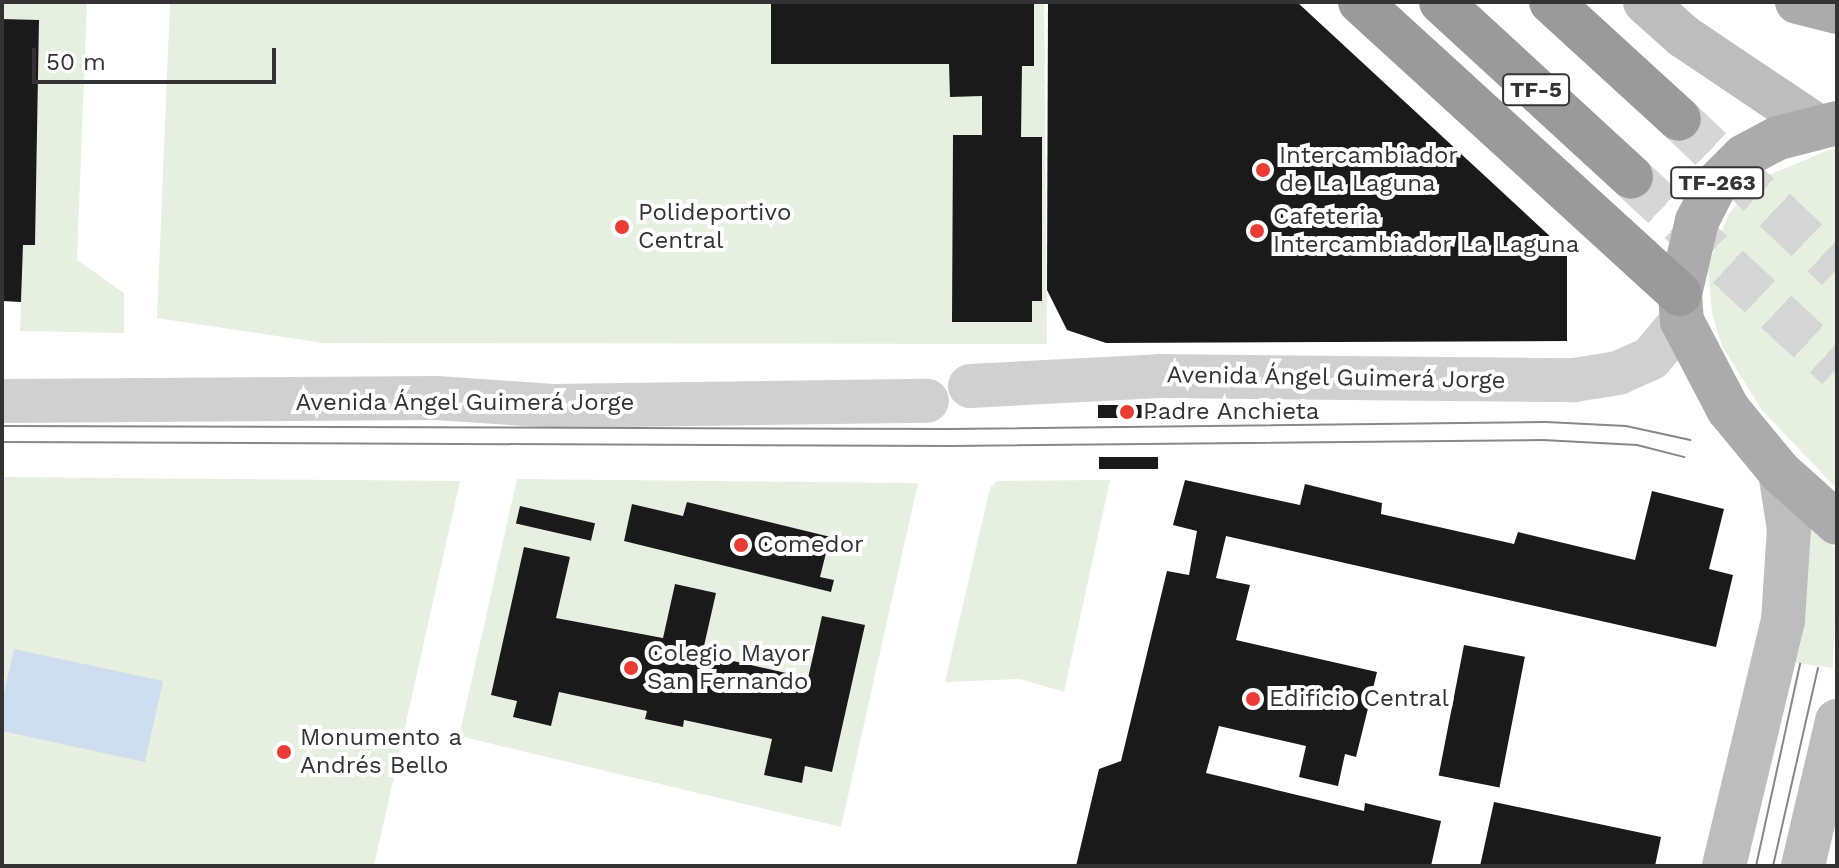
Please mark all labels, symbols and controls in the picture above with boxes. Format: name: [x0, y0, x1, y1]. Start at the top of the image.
scale bar: [36, 32, 280, 82]
text: 50 m: [46, 48, 106, 76]
road number: TF-5: [1502, 72, 1570, 108]
place label: Intercambiador de La Laguna: [1279, 142, 1458, 198]
marker: Intercambiador de La Laguna: [1254, 161, 1272, 179]
road number: TF-263: [1669, 165, 1765, 201]
place label: Polideportivo Central: [638, 199, 791, 255]
place label: Cafeteria Intercambiador La Laguna: [1273, 203, 1580, 259]
marker: Polideportivo Central: [613, 218, 631, 236]
marker: Cafeteria Intercambiador La Laguna: [1248, 222, 1266, 240]
street label: Avenida Ángel Guimerá Jorge: [1165, 361, 1507, 395]
street label: Avenida Ángel Guimerá Jorge: [294, 389, 636, 417]
place label: Padre Anchieta: [1143, 398, 1320, 426]
marker: Padre Anchieta: [1118, 403, 1136, 421]
place label: Comedor: [757, 531, 864, 559]
marker: Comedor: [732, 536, 750, 554]
place label: Colegio Mayor San Fernando: [647, 640, 811, 696]
marker: Colegio Mayor San Fernando: [622, 659, 640, 677]
place label: Edificio Central: [1269, 685, 1449, 713]
marker: Edificio Central: [1244, 690, 1262, 708]
place label: Monumento a Andrés Bello: [300, 724, 462, 780]
marker: Monumento a Andrés Bello: [275, 743, 293, 761]

